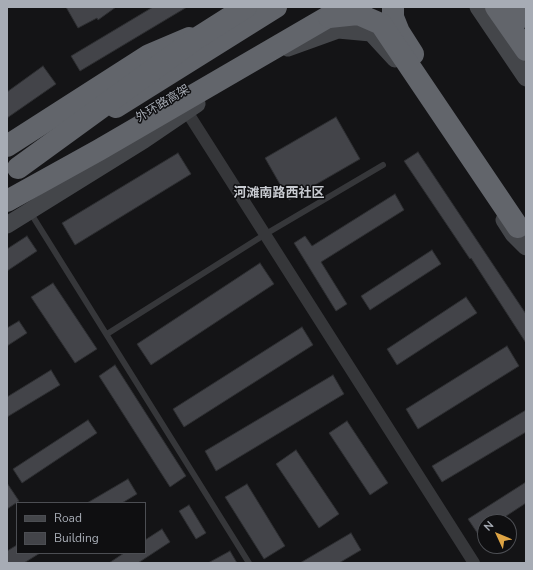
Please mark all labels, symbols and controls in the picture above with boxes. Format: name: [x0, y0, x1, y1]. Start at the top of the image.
street label: 外环路高架: [134, 82, 192, 126]
district label: 河滩南路西社区: [234, 186, 324, 202]
legend: [16, 502, 146, 554]
text: Road: [54, 510, 82, 526]
north arrow: [477, 514, 517, 554]
text: N: [480, 518, 497, 534]
text: Building: [54, 530, 99, 546]

